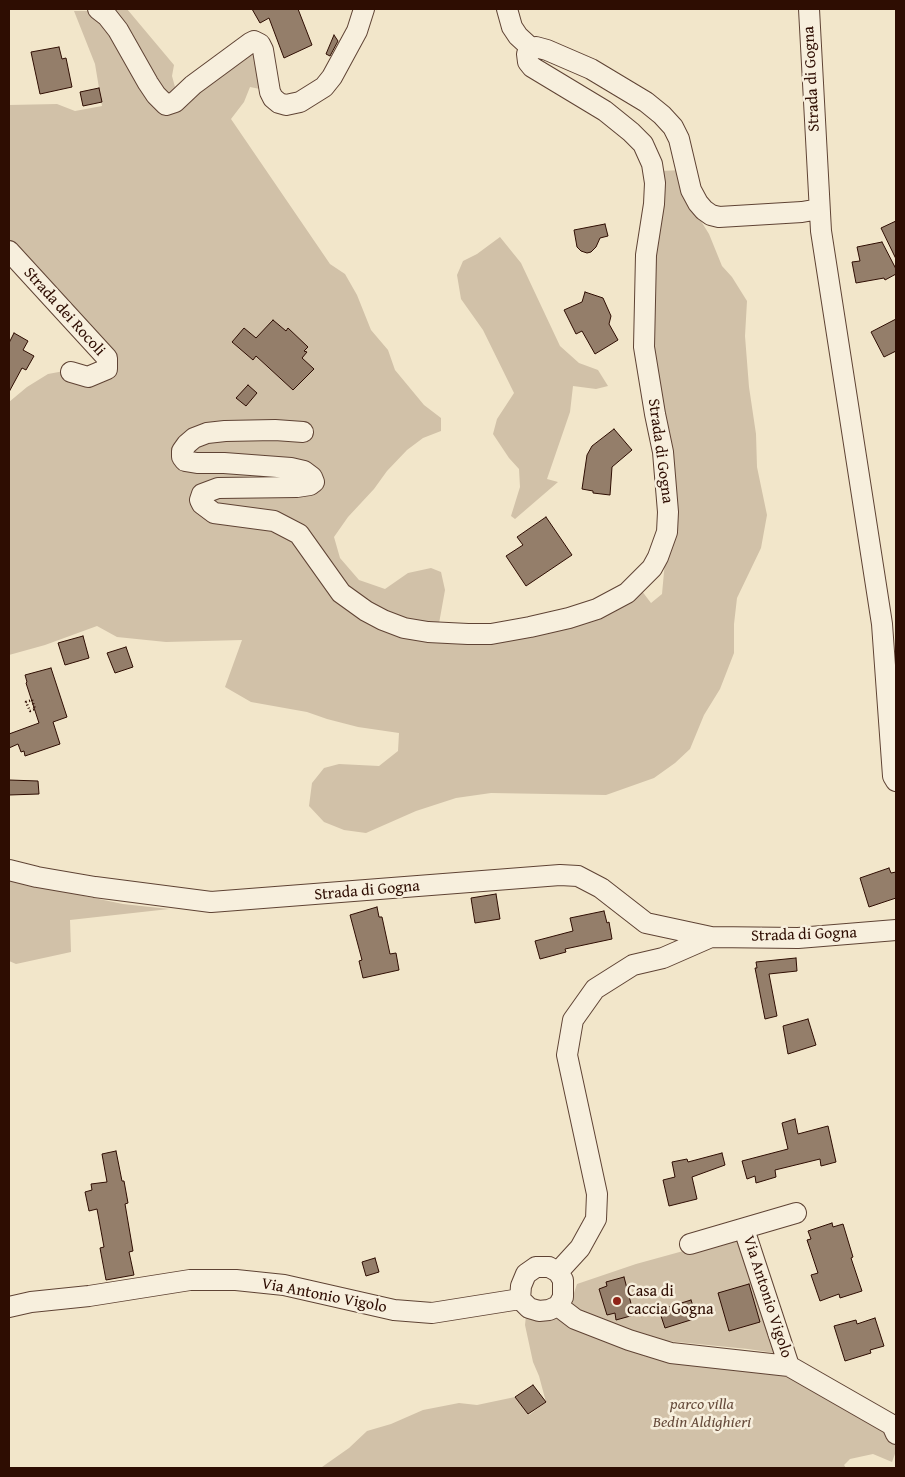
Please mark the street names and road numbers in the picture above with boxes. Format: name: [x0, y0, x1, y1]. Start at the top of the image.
street label: Strada di Gogna: [800, 26, 824, 132]
street label: Strada dei Rocoli: [19, 264, 109, 360]
street label: Strada di Gogna: [643, 397, 677, 505]
street label: Strada di Gogna: [313, 877, 421, 905]
street label: Strada di Gogna: [751, 924, 857, 946]
street label: Via Antonio Vigolo: [738, 1233, 796, 1361]
street label: Via Antonio Vigolo: [260, 1274, 388, 1318]

